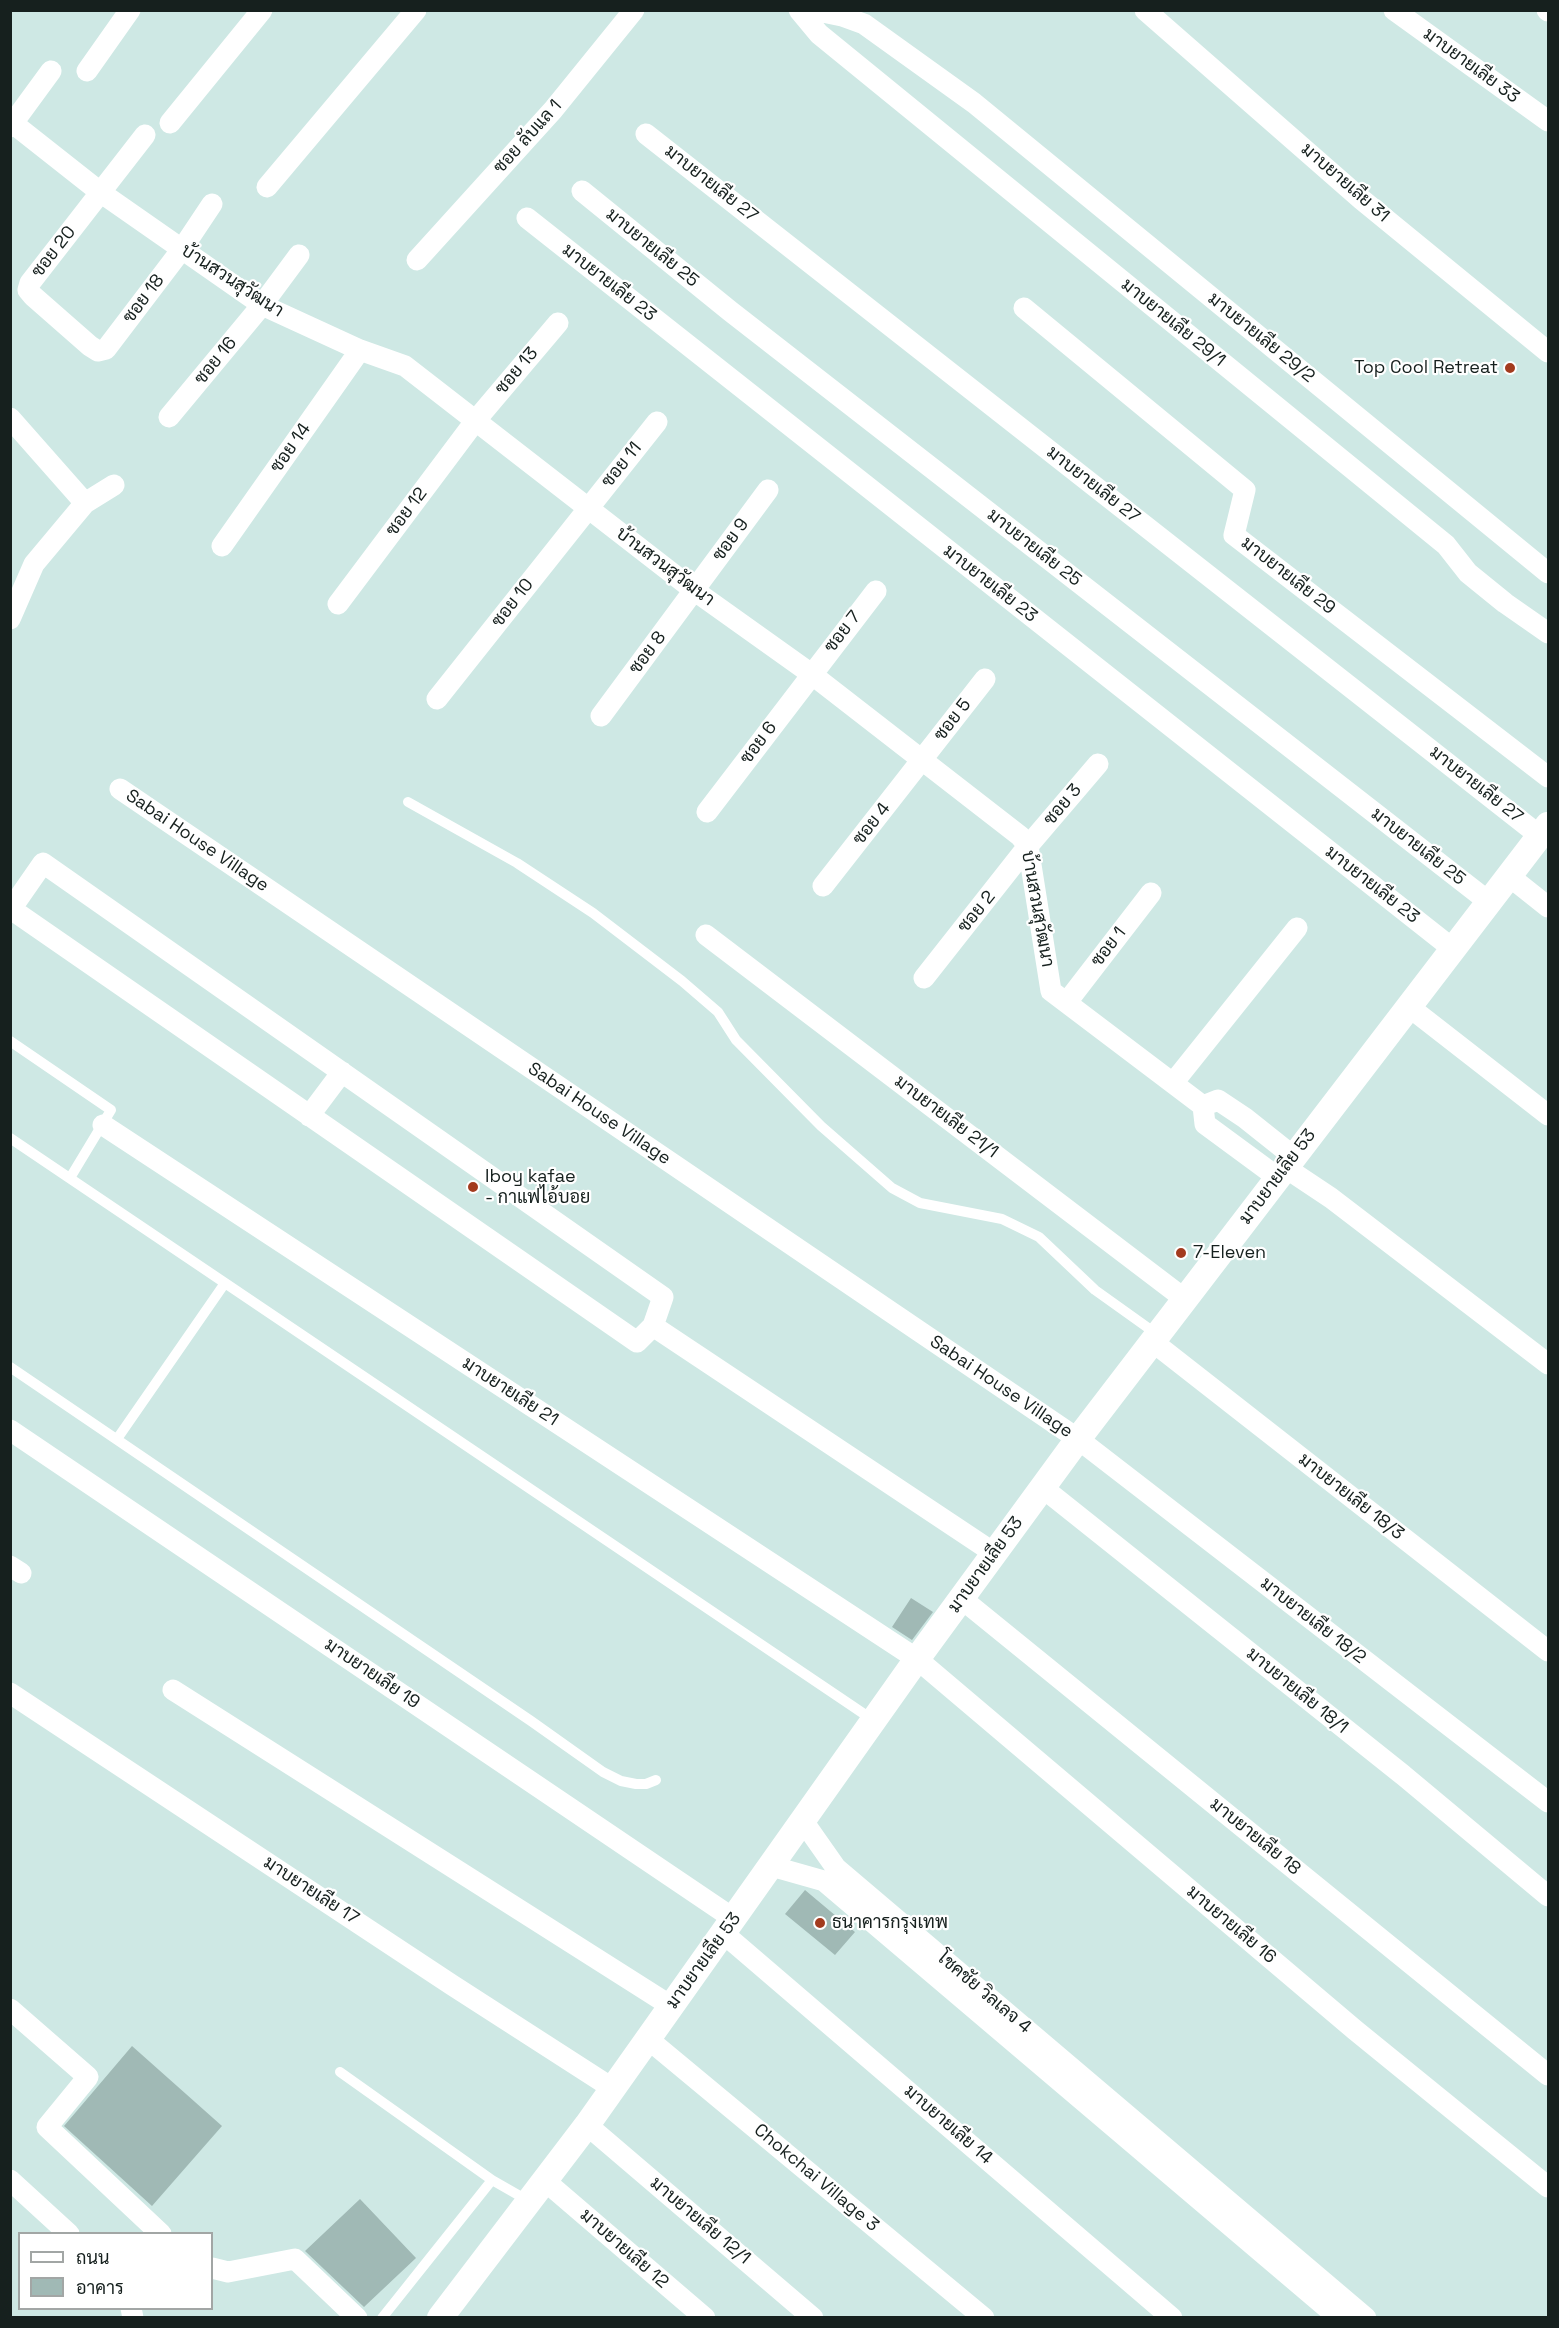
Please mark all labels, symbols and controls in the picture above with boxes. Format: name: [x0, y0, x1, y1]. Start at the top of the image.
street label: มาบยายเลีย 33: [1419, 24, 1523, 108]
street label: ซอย ลับแล 1: [489, 96, 567, 178]
street label: มาบยายเลีย 31: [1296, 139, 1394, 227]
street label: มาบยายเลีย 27: [660, 141, 762, 227]
street label: มาบยายเลีย 25: [601, 204, 703, 292]
street label: ซอย 20: [27, 222, 81, 282]
street label: บ้านสวนสุวัฒนา: [177, 240, 287, 322]
street label: มาบยายเลีย 23: [558, 240, 660, 326]
street label: ซอย 18: [119, 270, 169, 328]
street label: มาบยายเลีย 29/1: [1117, 274, 1229, 372]
street label: มาบยายเลีย 29/2: [1203, 288, 1319, 388]
street label: ซอย 16: [190, 333, 242, 389]
street label: ซอย 13: [491, 343, 543, 399]
place label: Top Cool Retreat: [1354, 357, 1498, 379]
marker: Top Cool Retreat: [1503, 361, 1517, 375]
street label: ซอย 14: [266, 419, 316, 477]
street label: ซอย 11: [597, 438, 647, 492]
street label: มาบยายเลีย 27: [1042, 442, 1144, 528]
street label: ซอย 12: [382, 484, 432, 540]
street label: มาบยายเลีย 25: [983, 505, 1085, 591]
street label: ซอย 9: [708, 514, 754, 566]
street label: บ้านสวนสุวัฒนา: [611, 523, 719, 611]
street label: มาบยายเลีย 29: [1237, 533, 1339, 619]
street label: มาบยายเลีย 23: [939, 541, 1041, 627]
street label: ซอย 10: [487, 574, 539, 632]
street label: ซอย 7: [820, 607, 866, 657]
street label: ซอย 8: [625, 627, 671, 679]
street label: ซอย 5: [930, 695, 976, 745]
street label: ซอย 6: [736, 717, 782, 769]
street label: มาบยายเลีย 27: [1425, 742, 1527, 828]
street label: ซอย 3: [1039, 780, 1087, 830]
street label: Sabai House Village: [121, 785, 273, 897]
street label: ซอย 4: [849, 799, 895, 849]
street label: มาบยายเลีย 25: [1367, 804, 1469, 890]
street label: มาบยายเลีย 23: [1321, 842, 1423, 928]
street label: บ้านสวนสุวัฒนา: [1016, 849, 1058, 969]
street label: ซอย 2: [954, 887, 1000, 937]
street label: ซอย 1: [1087, 923, 1131, 971]
street label: Sabai House Village: [523, 1058, 675, 1170]
street label: มาบยายเลีย 21/1: [890, 1071, 1002, 1163]
street label: มาบยายเลีย 53: [1235, 1125, 1321, 1229]
place label: Iboy kafae - กาแฟไอ้บอย: [485, 1166, 590, 1208]
marker: Iboy kafae - กาแฟไอ้บอย: [466, 1180, 480, 1194]
place label: 7-Eleven: [1193, 1242, 1266, 1264]
marker: 7-Eleven: [1174, 1246, 1188, 1260]
street label: Sabai House Village: [925, 1331, 1077, 1443]
street label: มาบยายเลีย 21: [458, 1353, 562, 1431]
street label: มาบยายเลีย 18/3: [1294, 1449, 1408, 1545]
street label: มาบยายเลีย 53: [944, 1513, 1028, 1617]
street label: มาบยายเลีย 18/2: [1256, 1573, 1370, 1669]
street label: มาบยายเลีย 19: [320, 1634, 424, 1714]
street label: มาบยายเลีย 18/1: [1242, 1643, 1352, 1739]
street label: มาบยายเลีย 18: [1205, 1794, 1305, 1880]
street label: มาบยายเลีย 17: [259, 1852, 363, 1930]
street label: มาบยายเลีย 16: [1182, 1881, 1280, 1969]
street label: มาบยายเลีย 53: [662, 1909, 746, 2013]
place label: ธนาคารกรุงเทพ: [832, 1912, 948, 1934]
marker: ธนาคารกรุงเทพ: [813, 1916, 827, 1930]
street label: โชคชัย วิลเลจ 4: [933, 1947, 1035, 2039]
street label: มาบยายเลีย 14: [899, 2081, 997, 2169]
street label: Chokchai Village 3: [749, 2119, 883, 2237]
street label: มาบยายเลีย 12/1: [645, 2173, 755, 2269]
street label: มาบยายเลีย 12: [575, 2205, 673, 2293]
legend: [18, 2232, 213, 2310]
text: ถนน: [76, 2246, 109, 2269]
text: อาคาร: [76, 2276, 124, 2299]

